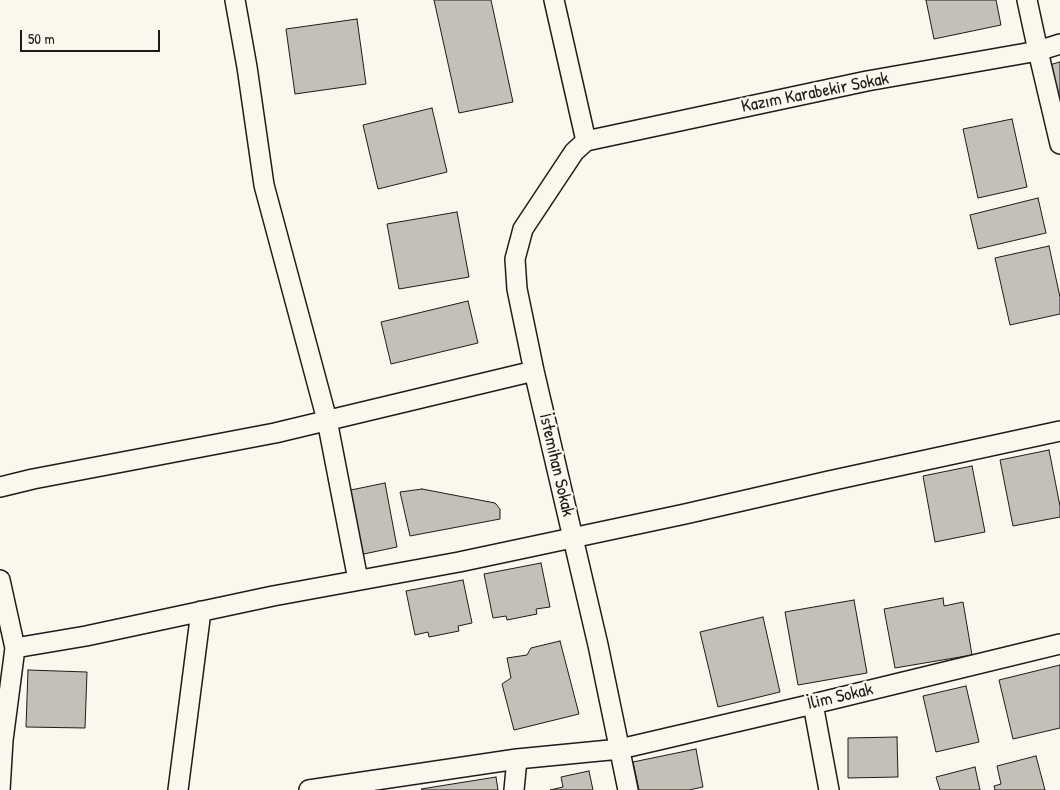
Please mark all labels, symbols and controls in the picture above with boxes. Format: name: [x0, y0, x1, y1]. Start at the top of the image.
scale bar: [22, 20, 162, 52]
text: 50 m: [28, 28, 55, 49]
street label: Kazım Karabekir Sokak: [739, 68, 891, 118]
street label: İstemihan Sokak: [534, 411, 578, 519]
street label: İlim Sokak: [805, 679, 875, 715]

